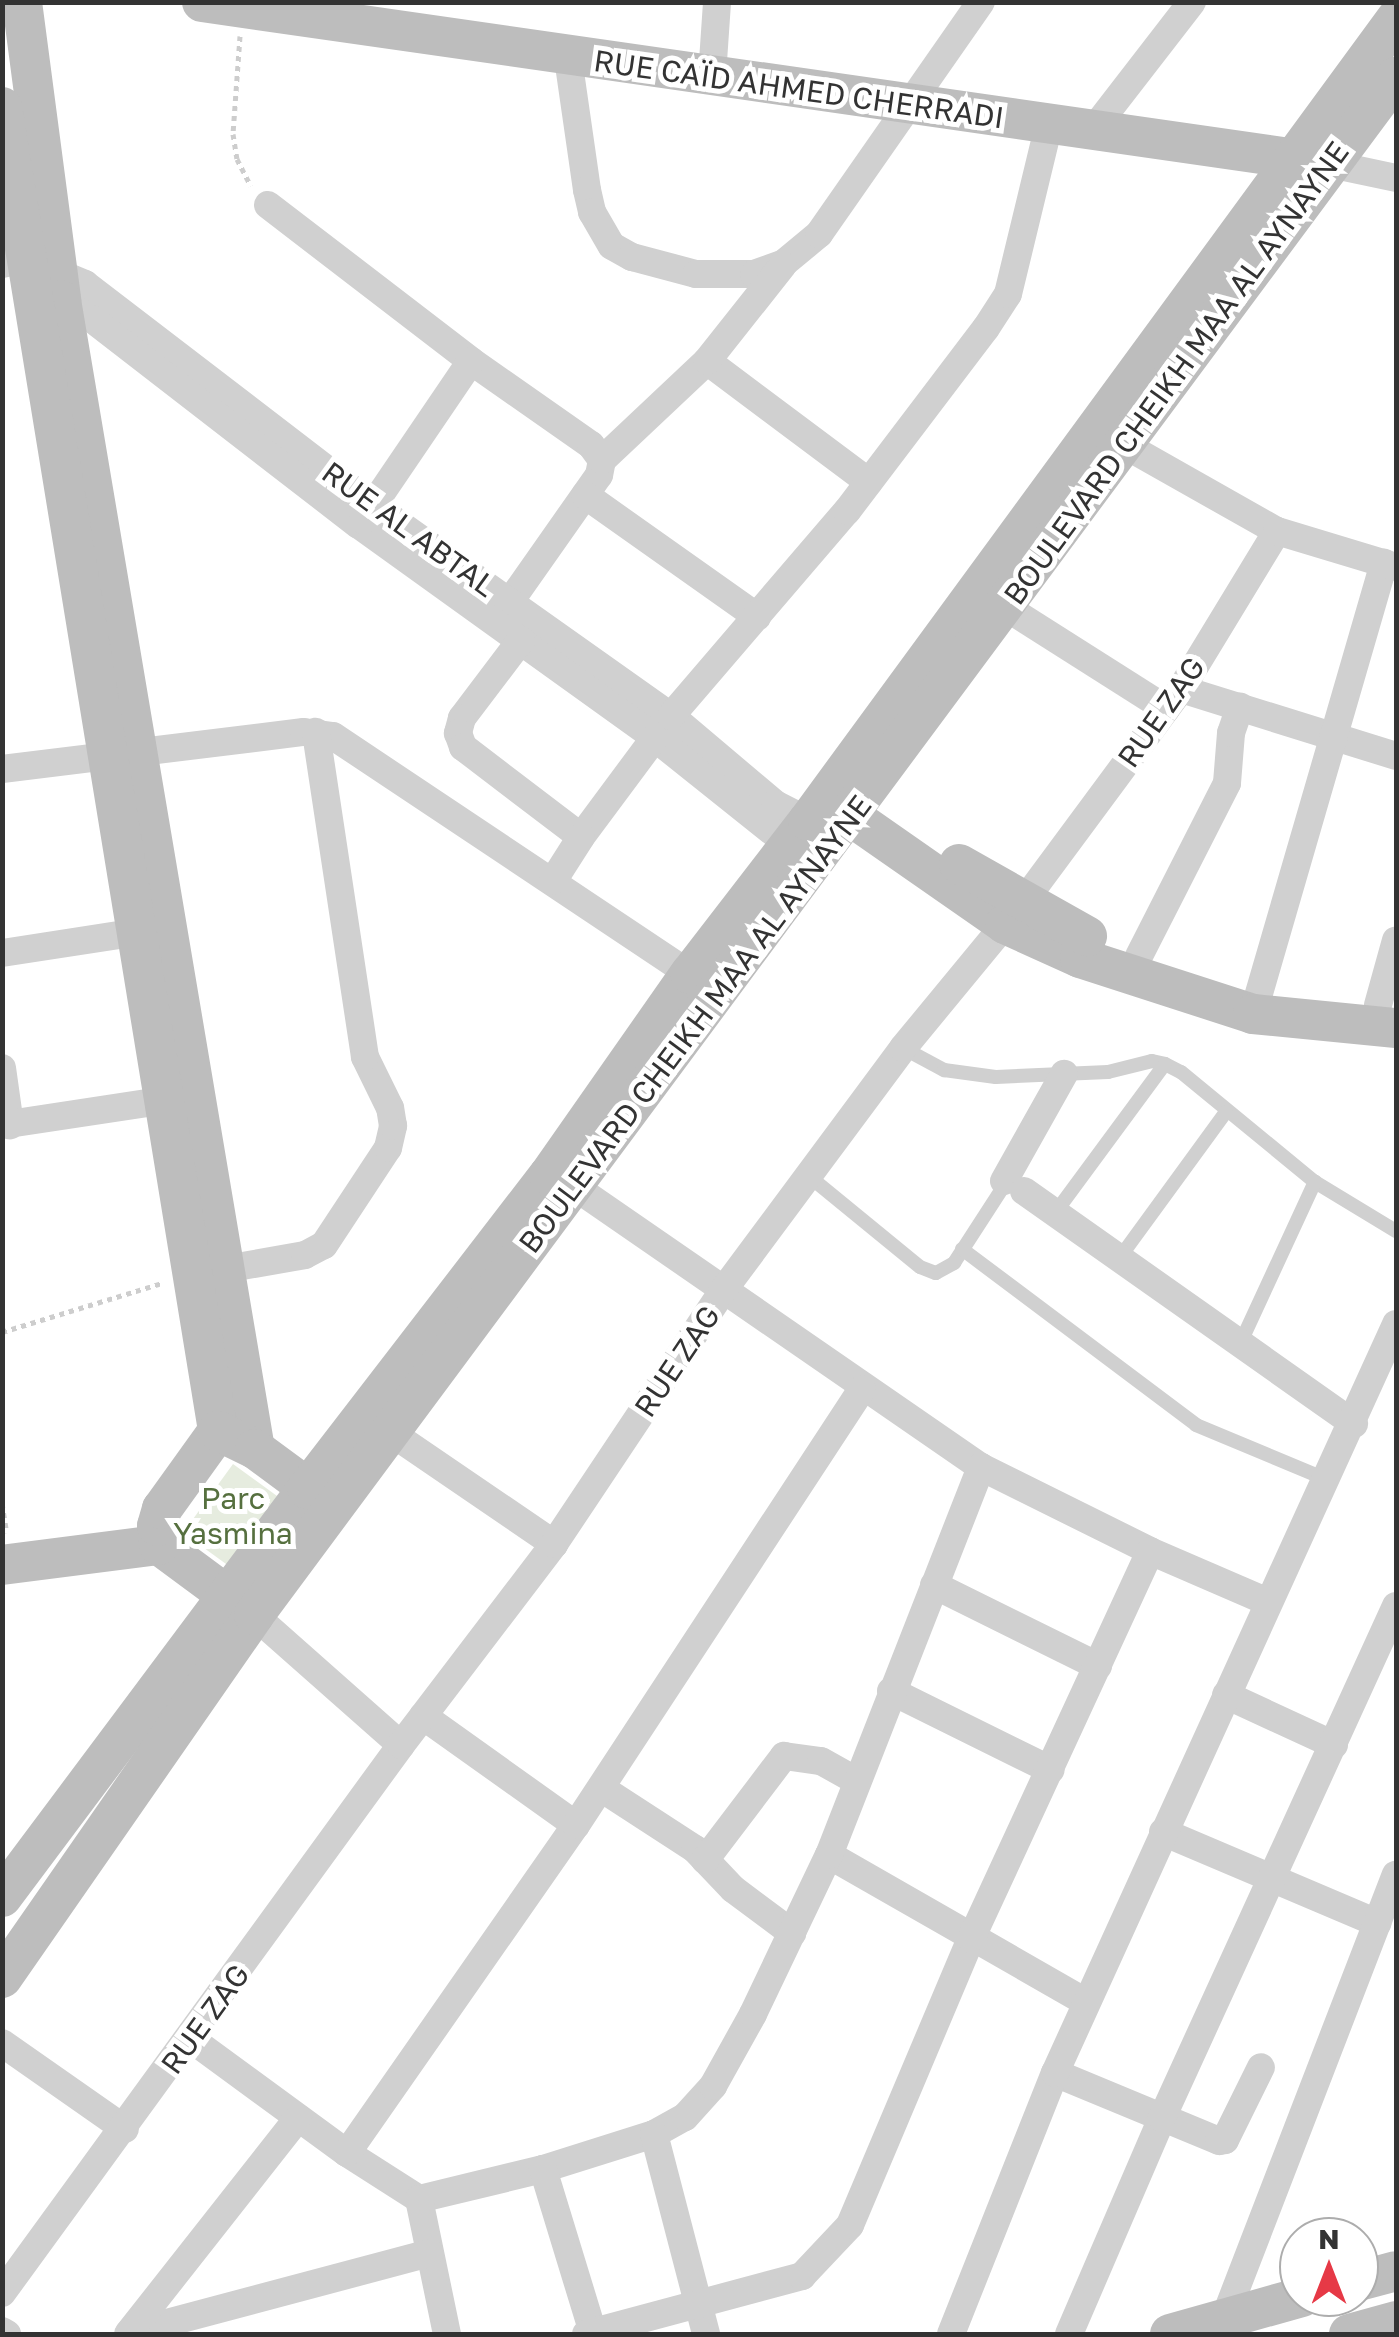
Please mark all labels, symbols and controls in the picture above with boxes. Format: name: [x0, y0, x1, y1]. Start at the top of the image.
street label: RUE CAÏD AHMED CHERRADI: [592, 42, 1006, 136]
street label: BOULEVARD CHEIKH MAA AL AYNAYNE: [996, 135, 1356, 611]
street label: RUE AL ABTAL: [315, 454, 503, 604]
street label: RUE ZAG: [1110, 650, 1212, 774]
street label: BOULEVARD CHEIKH MAA AL AYNAYNE: [511, 788, 879, 1260]
street label: RUE ZAG: [627, 1299, 727, 1423]
park label: Parc Yasmina: [173, 1480, 293, 1550]
street label: RUE ZAG: [153, 1957, 257, 2081]
north arrow: [1279, 2217, 1379, 2317]
text: N: [1318, 2222, 1340, 2255]

